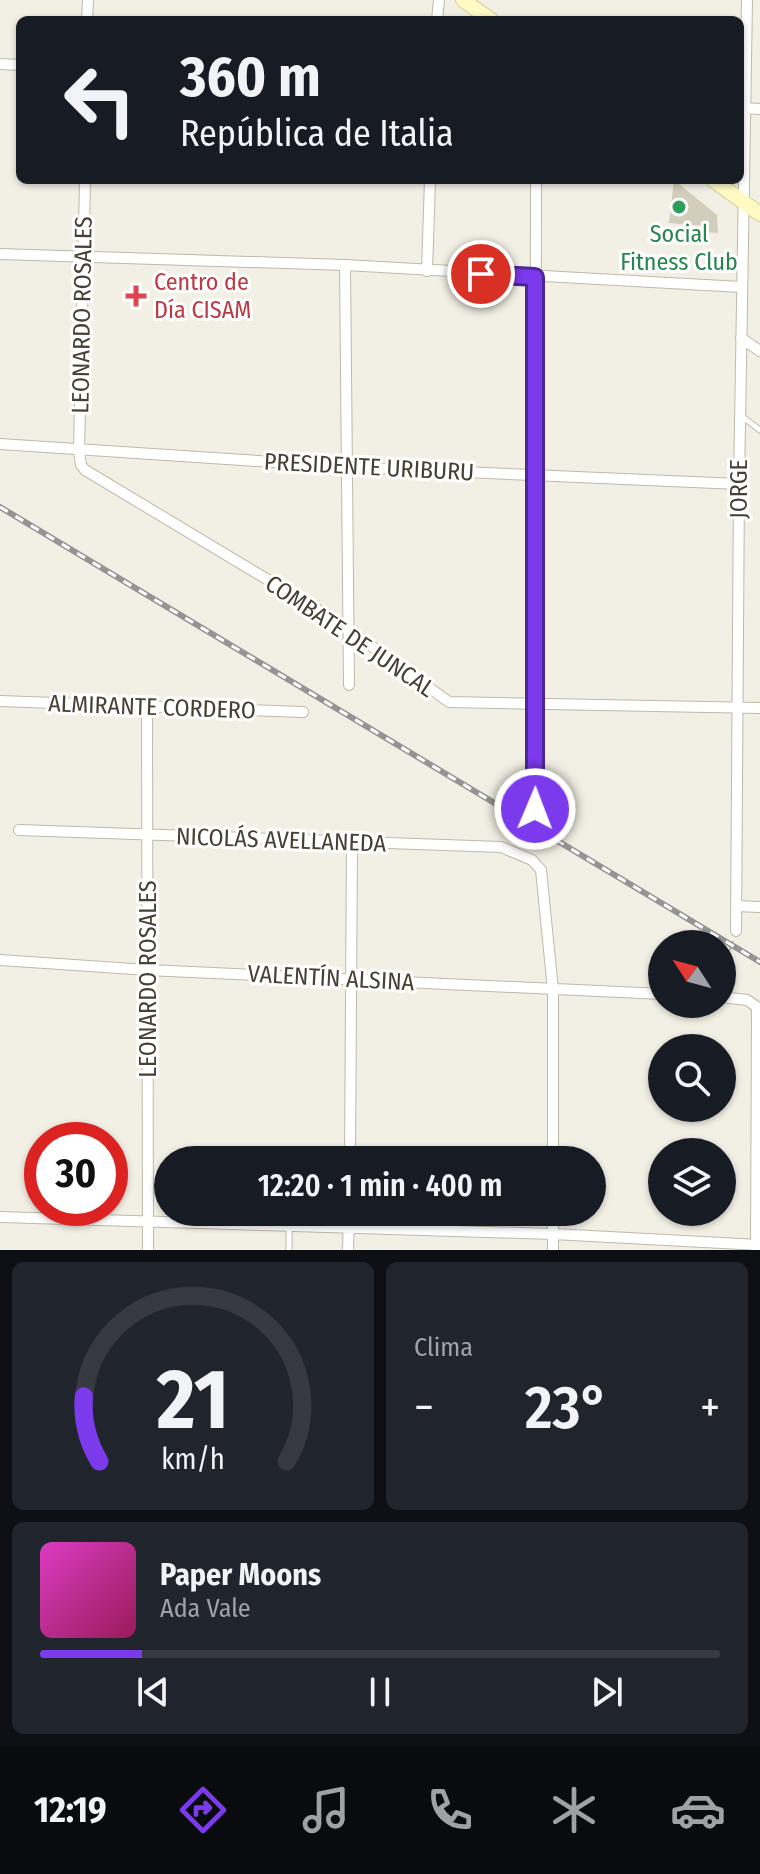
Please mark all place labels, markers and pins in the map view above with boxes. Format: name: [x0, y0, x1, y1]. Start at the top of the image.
marker: Social Fitness Club: [670, 198, 688, 216]
place label: Social Fitness Club: [620, 220, 738, 276]
pin: [447, 240, 515, 308]
place label: Centro de Día CISAM: [154, 268, 251, 324]
marker: Centro de Día CISAM: [125, 285, 147, 307]

